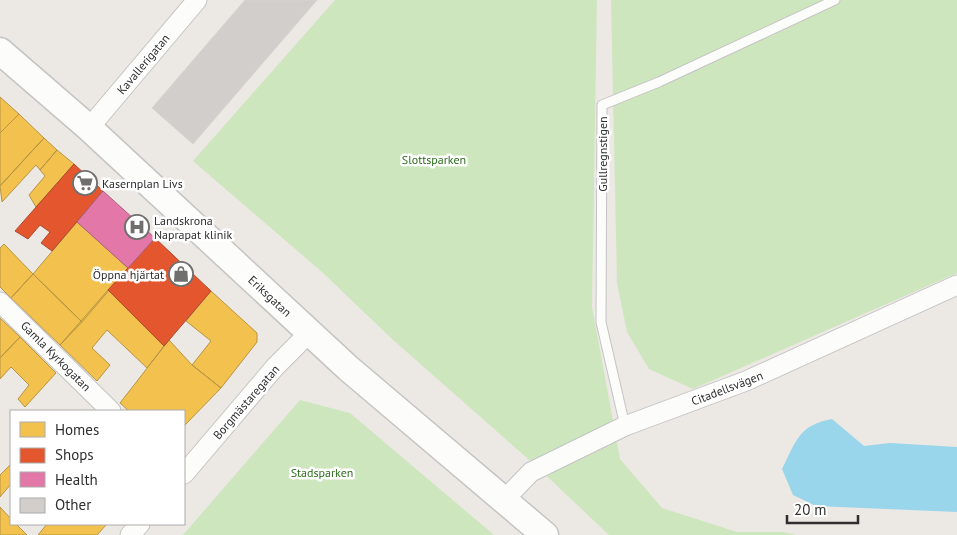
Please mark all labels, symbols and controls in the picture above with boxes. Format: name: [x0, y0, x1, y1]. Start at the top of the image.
street label: Kavallerigatan: [113, 31, 173, 97]
street label: Gullregnstigen: [595, 116, 610, 192]
park label: Slottsparken: [402, 152, 466, 167]
supermarket icon: Kasernplan Livs: [72, 170, 98, 196]
place label: Kasernplan Livs: [102, 176, 183, 191]
place label: Landskrona Naprapat klinik: [154, 213, 233, 242]
hospital icon: Landskrona Naprapat klinik: [124, 214, 150, 240]
shop icon: Öppna hjärtat: [168, 261, 194, 287]
place label: Öppna hjärtat: [93, 267, 164, 282]
street label: Eriksgatan: [245, 272, 295, 320]
street label: Gamla Kyrkogatan: [18, 318, 94, 394]
street label: Borgmästaregatan: [210, 362, 282, 442]
street label: Citadellsvägen: [689, 367, 765, 409]
legend: [10, 410, 185, 525]
text: Homes: [55, 420, 99, 439]
text: Shops: [55, 445, 94, 464]
park label: Stadsparken: [291, 465, 353, 480]
text: Health: [55, 470, 98, 489]
scale bar: [787, 492, 858, 524]
text: Other: [55, 495, 91, 514]
text: 20 m: [794, 500, 827, 519]

